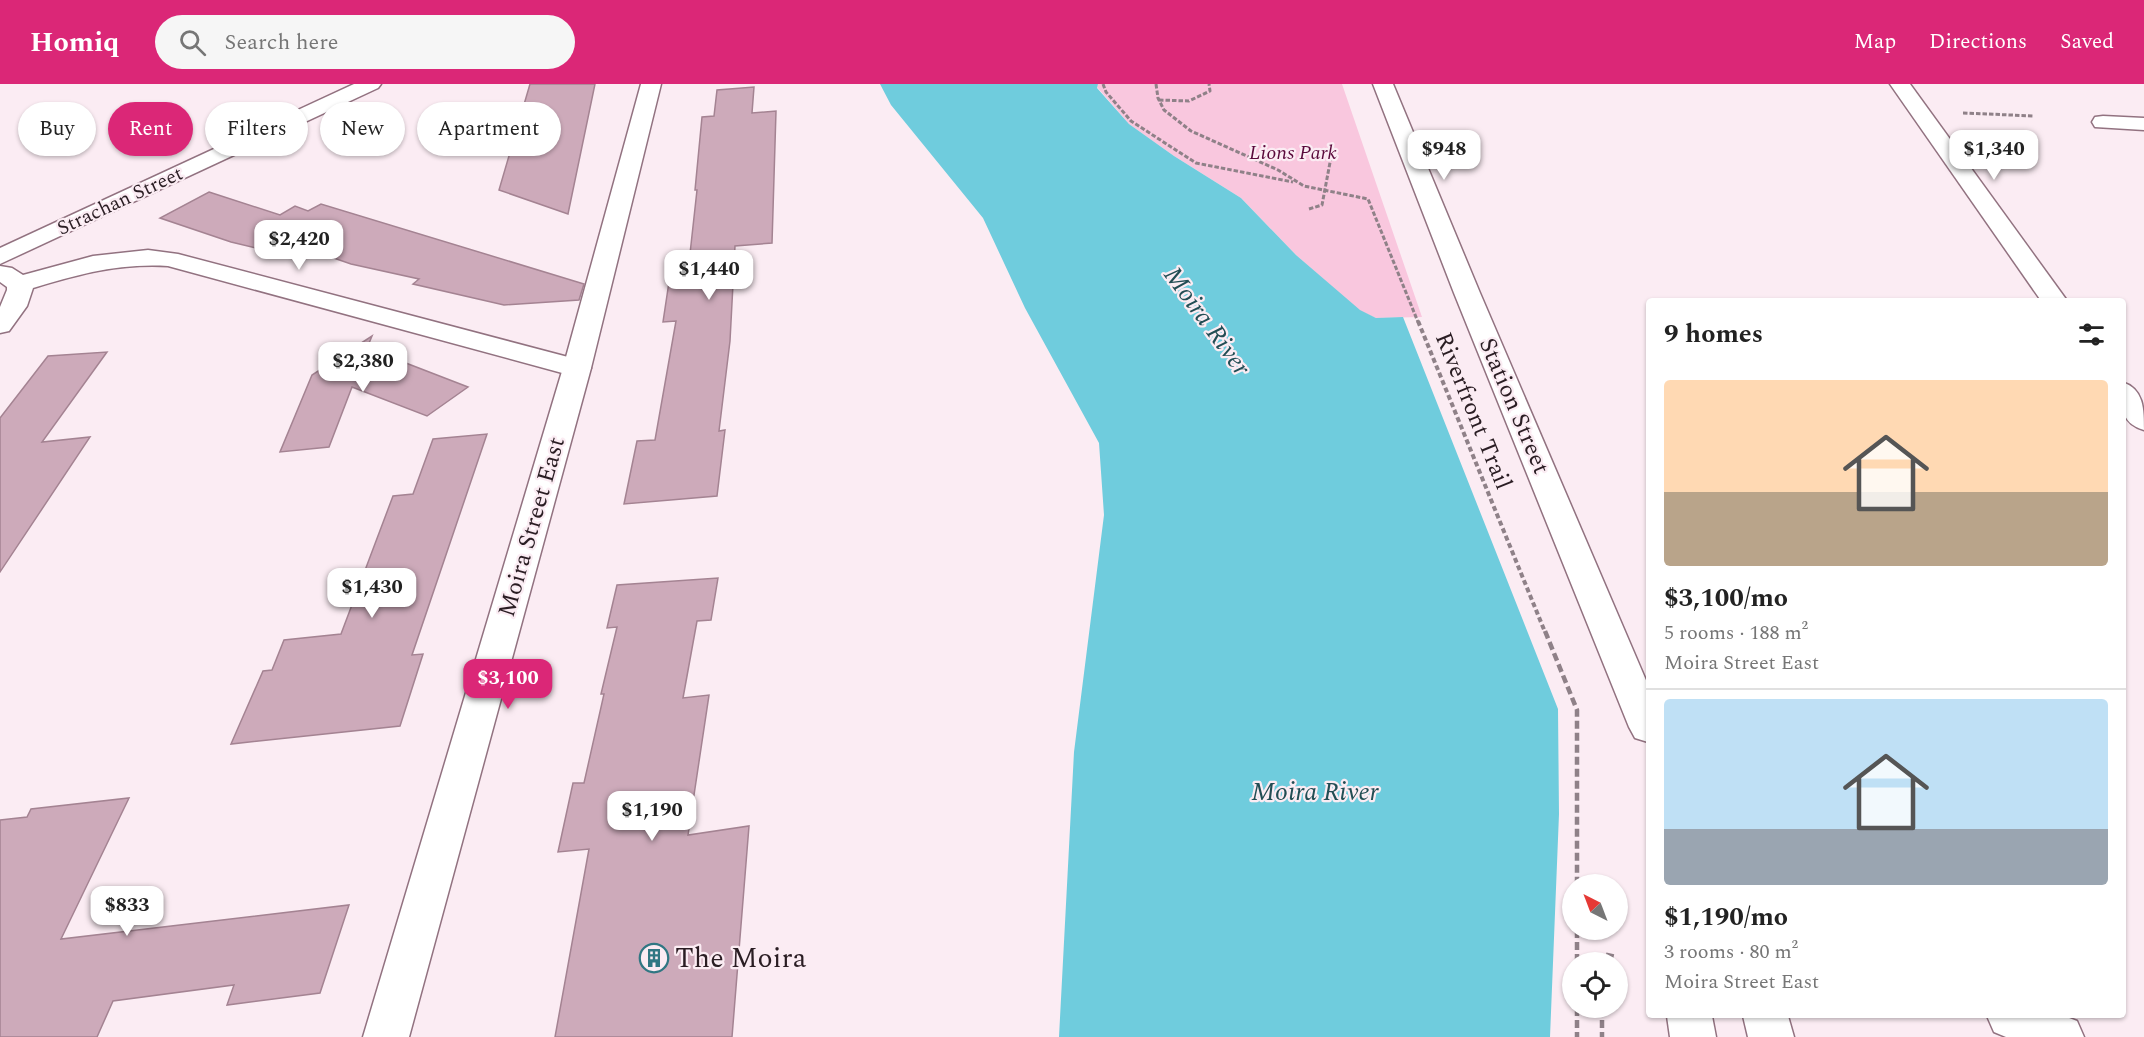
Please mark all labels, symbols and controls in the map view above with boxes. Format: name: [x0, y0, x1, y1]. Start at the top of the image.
search box: [155, 15, 575, 69]
text: Homiq: [30, 21, 119, 64]
icon: search: [176, 26, 209, 59]
text: Search here: [224, 26, 339, 59]
text: Map: [1854, 26, 1896, 58]
text: Directions: [1929, 26, 2027, 58]
text: Saved: [2060, 26, 2114, 58]
chip: Buy: [18, 102, 96, 156]
chip: Rent: [108, 102, 193, 156]
chip: Filters: [205, 102, 308, 156]
chip: New: [320, 102, 405, 156]
chip: Apartment: [417, 102, 561, 156]
pin: $948: [1408, 130, 1480, 181]
pin: $1,340: [1945, 130, 2043, 181]
text: $948: [1422, 134, 1466, 164]
text: $1,340: [1963, 134, 2025, 164]
park label: Lions Park: [1249, 138, 1338, 168]
street label: Strachan Street: [52, 159, 188, 243]
pin: $2,420: [250, 220, 348, 271]
text: $2,420: [268, 224, 330, 254]
pin: $1,440: [660, 250, 758, 301]
text: $1,440: [678, 254, 740, 284]
water label: Moira River: [1153, 258, 1261, 385]
text: 9 homes: [1664, 314, 1763, 354]
icon: filters: [2075, 318, 2108, 351]
street label: Riverfront Trail: [1425, 327, 1521, 495]
street label: Station Street: [1469, 332, 1559, 480]
pin: $2,380: [314, 342, 412, 393]
text: $2,380: [332, 346, 394, 376]
icon: home: [1832, 419, 1940, 527]
street label: Moira Street East: [489, 433, 575, 621]
pin: $1,430: [323, 568, 421, 619]
text: $1,430: [341, 572, 403, 602]
text: $3,100/mo: [1664, 578, 1788, 618]
text: 5 rooms · 188 m²: [1664, 618, 1808, 648]
text: Moira Street East: [1664, 648, 1819, 678]
pin: $3,100: [459, 659, 557, 710]
text: $3,100: [477, 663, 539, 693]
icon: home: [1832, 738, 1940, 846]
water label: Moira River: [1251, 772, 1380, 812]
pin: $1,190: [603, 791, 701, 842]
text: $1,190: [621, 795, 683, 825]
north arrow: [1562, 874, 1628, 940]
map controls: [1562, 874, 1628, 1018]
pin: $833: [91, 886, 163, 937]
text: $833: [105, 890, 149, 920]
text: $1,190/mo: [1664, 897, 1788, 937]
place label: The Moira: [675, 937, 807, 980]
text: 3 rooms · 80 m²: [1664, 937, 1798, 967]
building icon: The Moira: [638, 942, 670, 974]
button: locate: [1562, 952, 1628, 1018]
text: Moira Street East: [1664, 967, 1819, 997]

